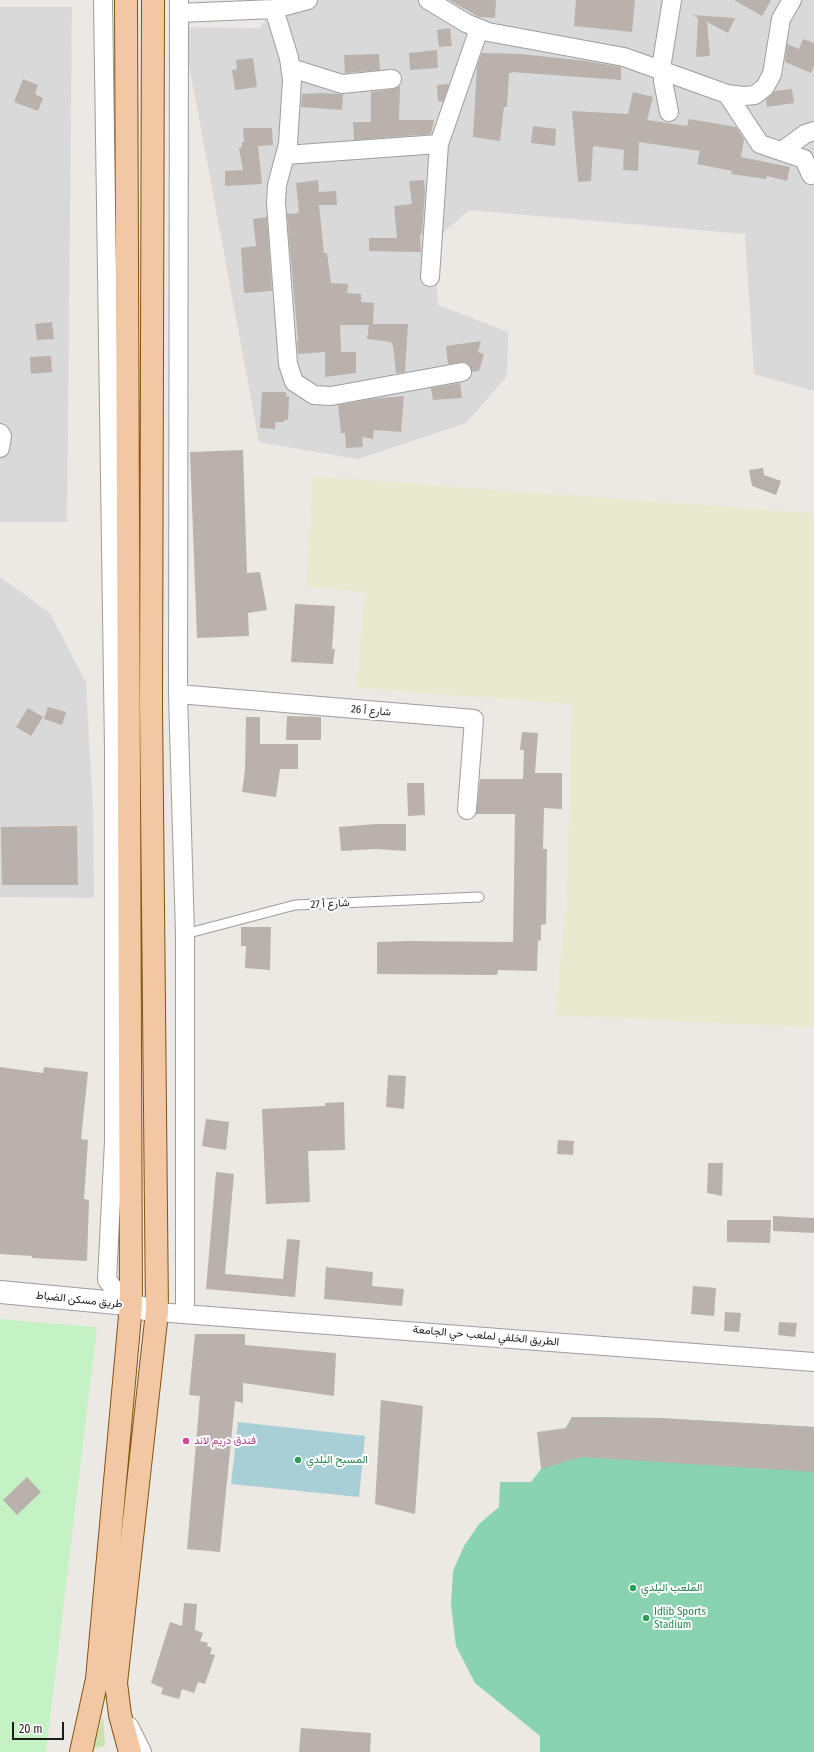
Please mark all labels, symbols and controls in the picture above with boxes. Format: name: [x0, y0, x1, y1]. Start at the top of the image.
street label: شارع أ 26: [350, 703, 392, 719]
street label: شارع أ 27: [310, 896, 350, 912]
street label: طريق مسكن الضباط: [35, 1289, 123, 1311]
street label: الطريق الخلفي لملعب حي الجامعة: [412, 1323, 560, 1349]
place label: فندق دريم لاند: [194, 1434, 256, 1448]
marker: فندق دريم لاند: [181, 1436, 191, 1446]
place label: المسبح البلدي: [306, 1453, 368, 1467]
marker: المسبح البلدي: [293, 1455, 303, 1465]
place label: الملعب البلدي: [641, 1581, 702, 1595]
marker: الملعب البلدي: [628, 1583, 638, 1593]
place label: Idlib Sports Stadium: [654, 1605, 706, 1631]
marker: Idlib Sports Stadium: [641, 1613, 651, 1623]
scale bar: [14, 1714, 66, 1740]
text: 20 m: [19, 1722, 43, 1736]

